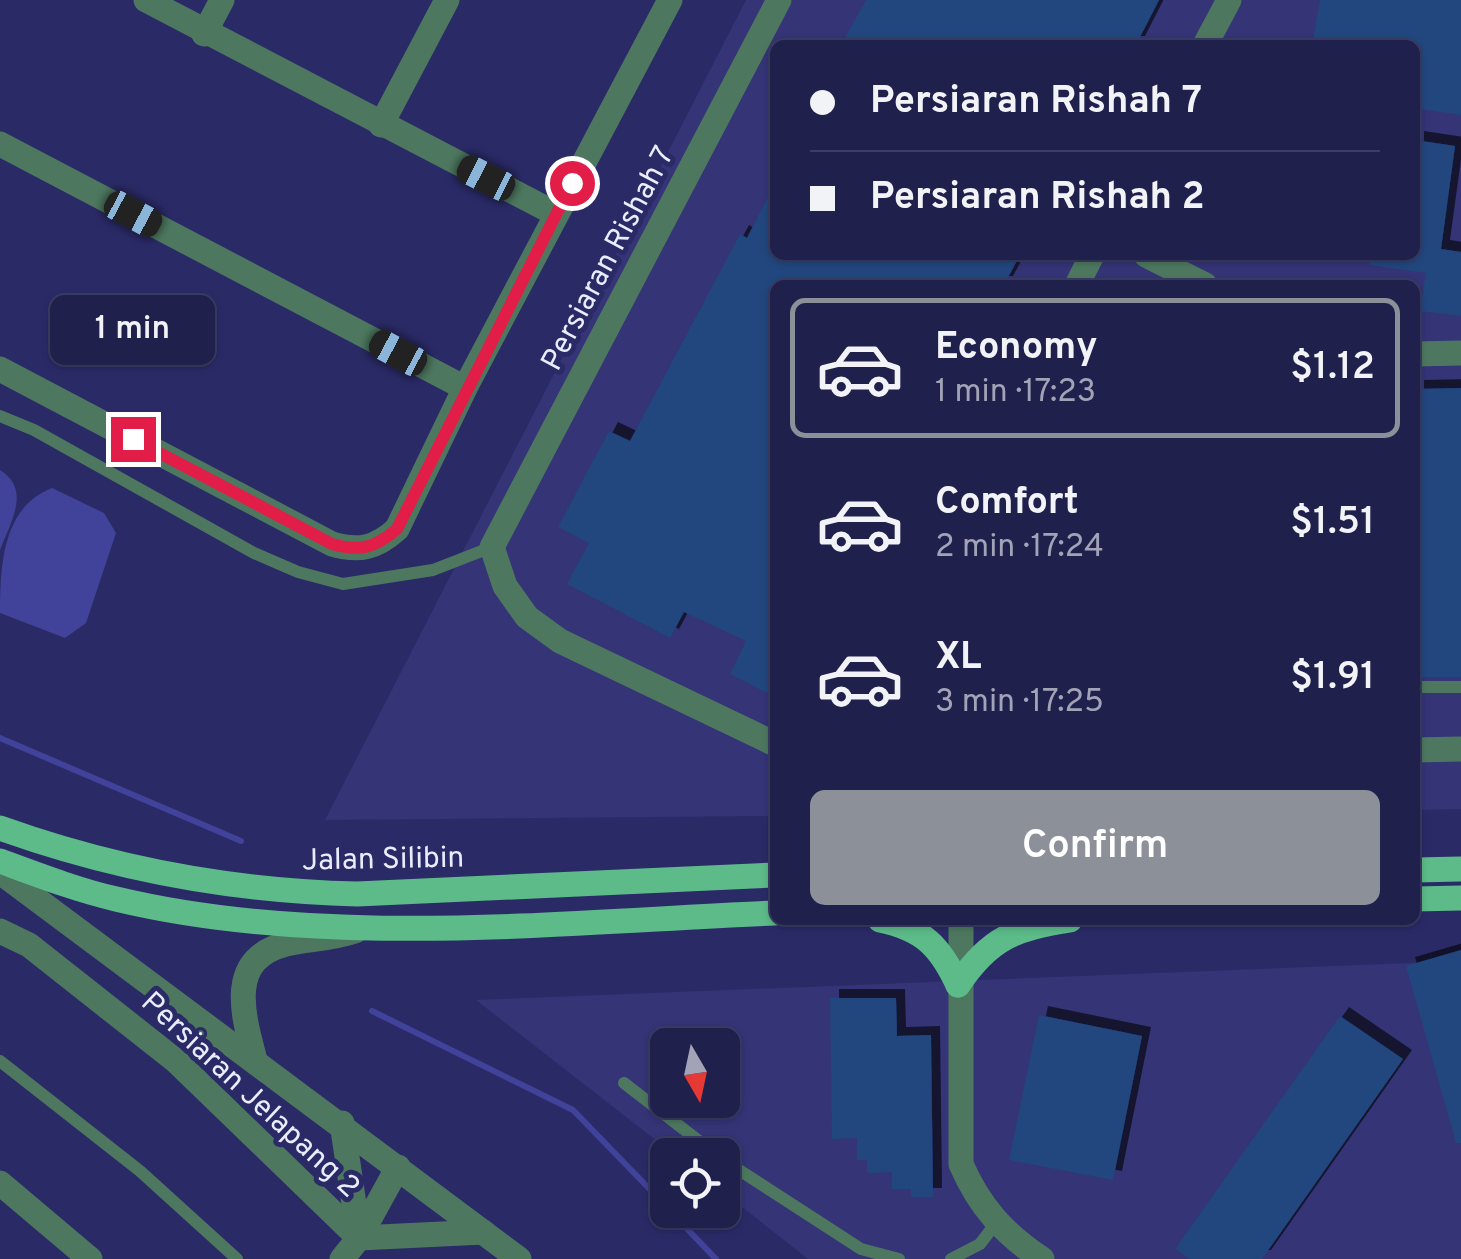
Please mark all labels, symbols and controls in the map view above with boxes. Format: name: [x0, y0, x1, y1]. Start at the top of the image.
text: Persiaran Rishah 7: [870, 78, 1202, 127]
street label: Persiaran Rishah 7: [534, 141, 684, 378]
car: [452, 151, 520, 205]
route start: [550, 161, 595, 206]
text: Persiaran Rishah 2: [870, 174, 1205, 223]
car: [99, 187, 167, 241]
callout: 1 min: [51, 294, 216, 364]
text: 1 min: [95, 310, 170, 350]
icon: car: [815, 323, 905, 413]
text: Economy: [935, 324, 1097, 373]
car: [364, 326, 432, 380]
text: $1.12: [1290, 344, 1375, 393]
text: 1 min · 17:23: [935, 373, 1096, 413]
route end: [111, 417, 156, 462]
icon: car: [815, 478, 905, 568]
text: Comfort: [935, 479, 1079, 528]
text: $1.51: [1290, 499, 1375, 548]
text: 2 min · 17:24: [935, 528, 1104, 568]
icon: car: [815, 633, 905, 723]
text: XL: [935, 634, 982, 683]
text: $1.91: [1290, 654, 1375, 703]
text: 3 min · 17:25: [935, 683, 1104, 723]
button: Confirm: [810, 790, 1380, 905]
street label: Jalan Silibin: [301, 841, 465, 880]
street label: Persiaran Jelapang 2: [132, 985, 366, 1207]
north arrow: [650, 1028, 740, 1118]
map controls: [650, 1028, 740, 1228]
button: locate: [650, 1138, 740, 1228]

